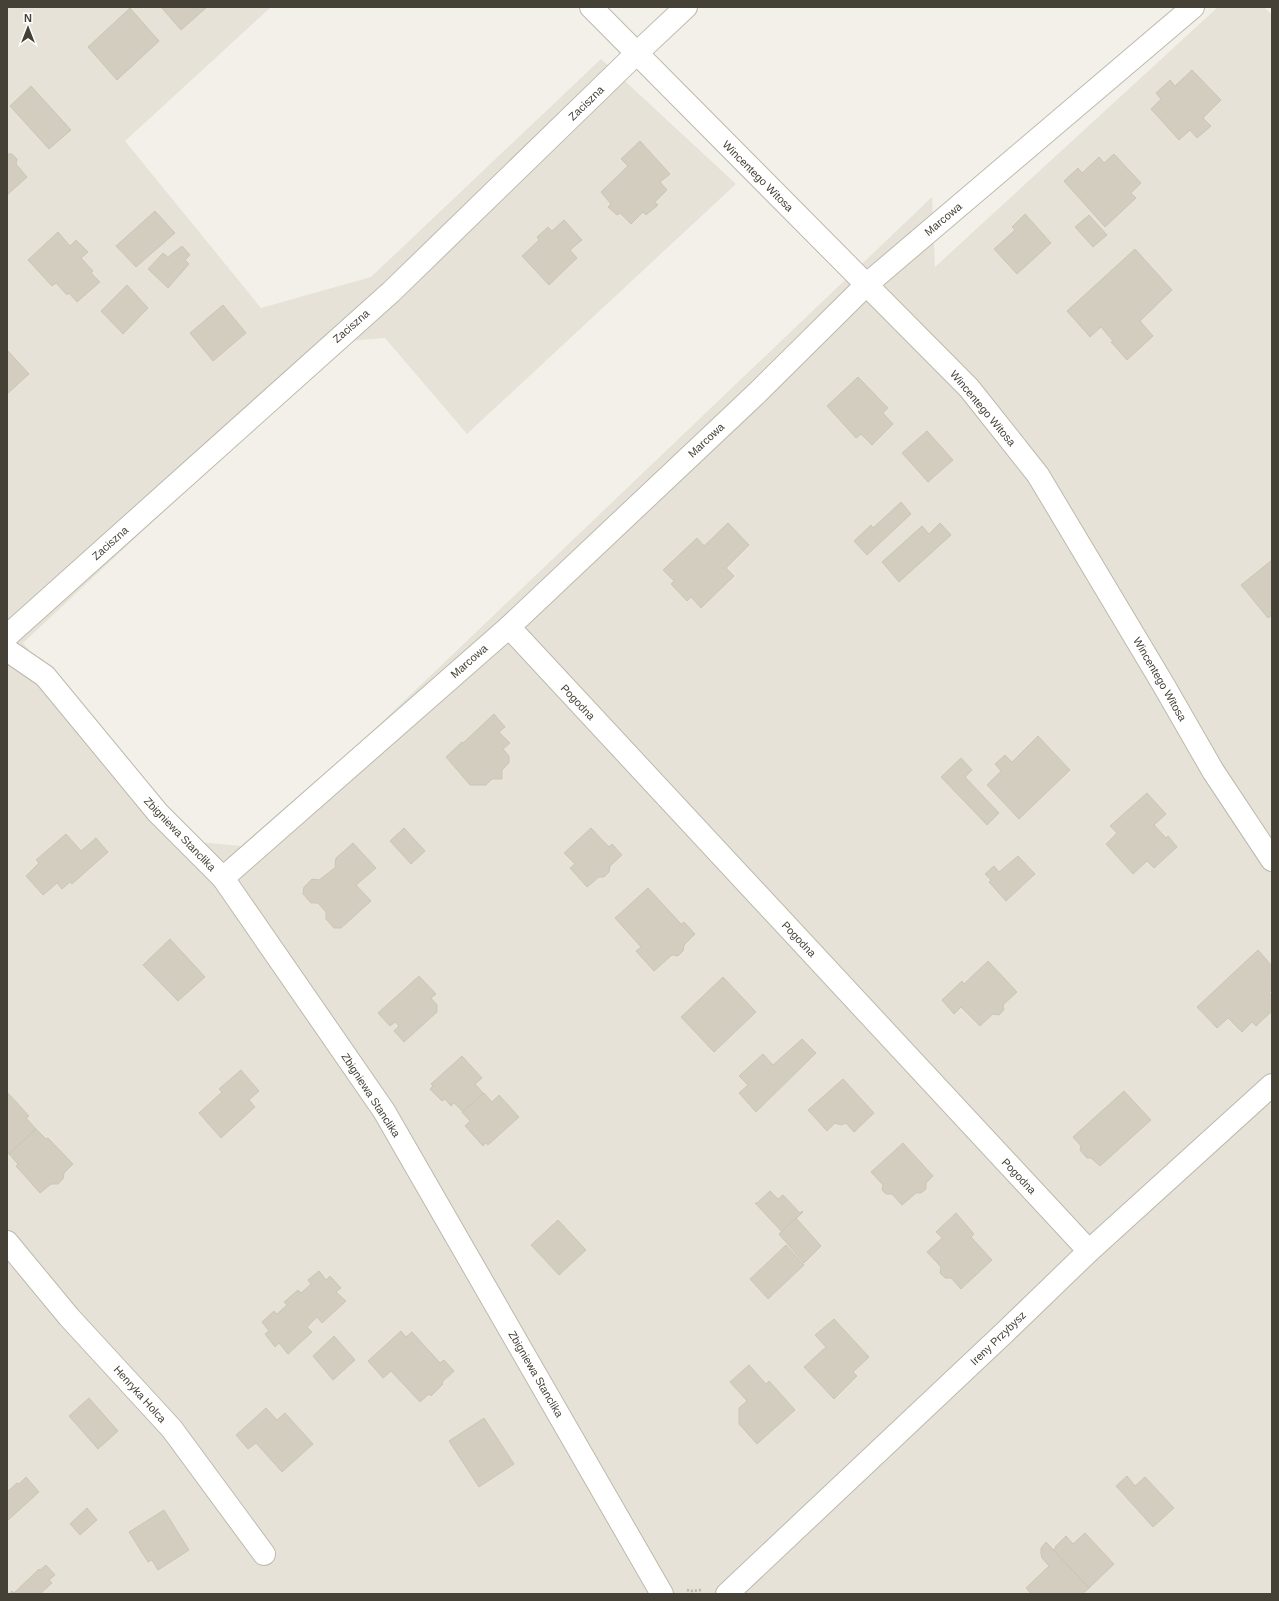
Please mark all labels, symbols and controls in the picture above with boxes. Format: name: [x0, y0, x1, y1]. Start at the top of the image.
north arrow: [8, 8, 48, 48]
text: N: [24, 12, 32, 24]
street label: Zaciszna: [566, 83, 607, 123]
street label: Wincentego Witosa: [720, 138, 796, 214]
street label: Marcowa: [922, 199, 965, 238]
street label: Zaciszna: [330, 306, 372, 345]
street label: Wincentego Witosa: [948, 368, 1019, 449]
street label: Marcowa: [686, 420, 727, 460]
street label: Zaciszna: [90, 523, 131, 562]
street label: Wincentego Witosa: [1131, 635, 1189, 724]
street label: Marcowa: [448, 641, 490, 680]
street label: Pogodna: [559, 682, 598, 723]
street label: Zbigniewa Stanclika: [142, 795, 219, 874]
street label: Pogodna: [780, 919, 819, 960]
street label: Zbigniewa Stanclika: [339, 1051, 403, 1140]
street label: Pogodna: [1000, 1156, 1039, 1197]
street label: Ireny Przybysz: [968, 1309, 1028, 1367]
street label: Zbigniewa Stanclika: [506, 1329, 566, 1420]
street label: Henryka Holca: [111, 1363, 169, 1425]

